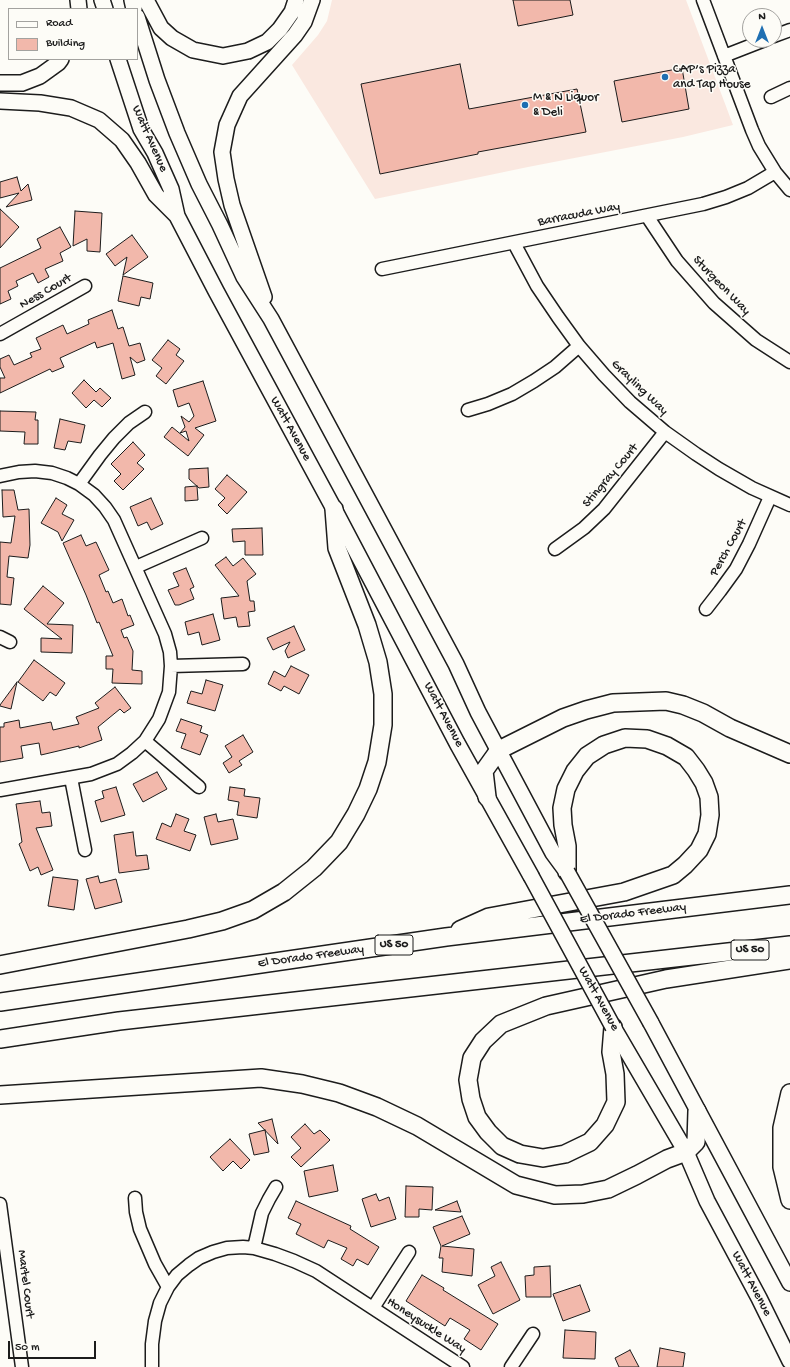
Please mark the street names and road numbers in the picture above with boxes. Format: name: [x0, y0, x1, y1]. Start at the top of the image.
street label: Watt Avenue: [127, 103, 171, 175]
street label: Barracuda Way: [537, 199, 621, 231]
street label: Sturgeon Way: [689, 253, 753, 319]
street label: Ness Court: [17, 271, 75, 313]
street label: Grayling Way: [607, 357, 671, 419]
street label: Watt Avenue: [266, 394, 314, 464]
street label: Stingray Court: [580, 441, 642, 511]
street label: Perch Court: [707, 517, 751, 579]
street label: Watt Avenue: [419, 680, 467, 750]
street label: El Dorado Freeway: [579, 900, 687, 928]
road number: US 50: [375, 935, 413, 955]
road number: US 50: [731, 940, 769, 960]
street label: El Dorado Freeway: [257, 942, 365, 972]
street label: Watt Avenue: [574, 964, 622, 1034]
street label: Martel Court: [13, 1249, 37, 1319]
street label: Watt Avenue: [727, 1249, 775, 1319]
street label: Honeysuckle Way: [383, 1294, 469, 1358]

